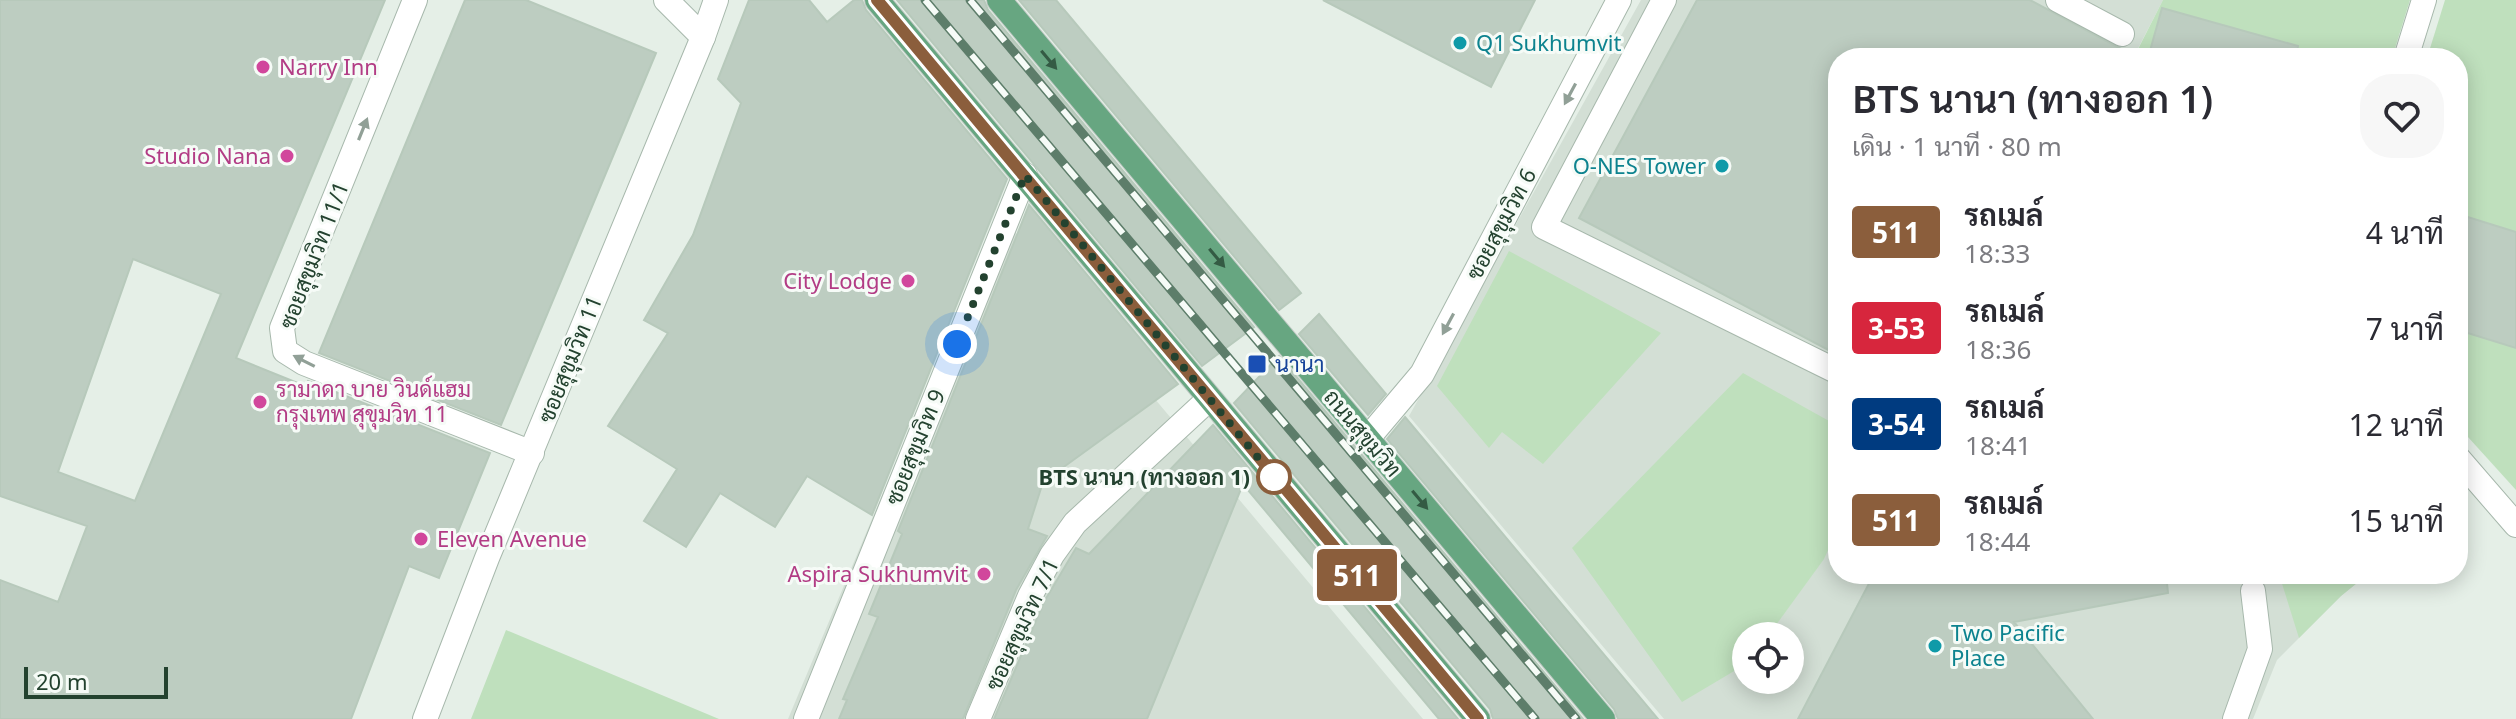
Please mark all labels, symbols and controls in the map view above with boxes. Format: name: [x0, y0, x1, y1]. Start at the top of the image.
place label: Q1 Sukhumvit: [1476, 27, 1622, 57]
marker: Q1 Sukhumvit: [1451, 34, 1469, 52]
one-way arrow: [1040, 49, 1057, 69]
place label: Narry Inn: [279, 51, 378, 81]
marker: Narry Inn: [254, 58, 272, 76]
text: BTS นานา (ทางออก 1): [1852, 72, 2213, 124]
button: heart: [2360, 74, 2444, 158]
one-way arrow: [1563, 82, 1576, 105]
one-way arrow: [357, 116, 370, 140]
text: เดิน · 1 นาที · 80 m: [1852, 128, 2062, 164]
place label: Studio Nana: [144, 140, 271, 170]
marker: Studio Nana: [278, 147, 296, 165]
place label: O-NES Tower: [1573, 150, 1706, 180]
marker: O-NES Tower: [1713, 157, 1731, 175]
street label: ซอยสุขุมวิท 6: [1458, 162, 1544, 286]
street label: ซอยสุขุมวิท 11/1: [271, 177, 357, 333]
text: รถเมล์: [1964, 194, 2044, 235]
text: 4 นาที: [2366, 212, 2444, 253]
text: 511: [1872, 213, 1920, 251]
text: 18:33: [1964, 235, 2030, 271]
one-way arrow: [1208, 248, 1225, 268]
place label: City Lodge: [783, 265, 892, 295]
marker: City Lodge: [899, 272, 917, 290]
street label: ซอยสุขุมวิท 11: [530, 290, 610, 428]
text: รถเมล์: [1965, 290, 2045, 331]
text: 7 นาที: [2366, 308, 2444, 349]
text: 3-53: [1868, 309, 1925, 347]
one-way arrow: [1442, 312, 1455, 335]
your location: [937, 324, 977, 364]
text: 18:36: [1965, 331, 2031, 367]
place label: นานา: [1275, 348, 1324, 378]
marker: นานา: [1246, 353, 1268, 375]
one-way arrow: [292, 355, 315, 368]
place label: รามาดา บาย วินด์แฮม กรุงเทพ สุขุมวิท 11: [276, 373, 471, 430]
street label: ถนนสุขุมวิท: [1317, 382, 1409, 484]
street label: ซอยสุขุมวิท 9: [877, 384, 953, 510]
text: รถเมล์: [1965, 386, 2045, 427]
marker: รามาดา บาย วินด์แฮม กรุงเทพ สุขุมวิท 11: [251, 393, 269, 411]
text: 12 นาที: [2349, 404, 2444, 445]
text: 3-54: [1868, 405, 1925, 443]
text: 18:41: [1965, 427, 2031, 463]
marker: BTS นานา (ทางออก 1): [1257, 460, 1291, 494]
place label: BTS นานา (ทางออก 1): [1039, 461, 1250, 491]
text: รถเมล์: [1964, 482, 2044, 523]
one-way arrow: [1411, 490, 1428, 510]
text: 15 นาที: [2349, 500, 2444, 541]
text: 511: [1872, 501, 1920, 539]
place label: Eleven Avenue: [437, 523, 587, 553]
text: 18:44: [1964, 523, 2030, 559]
marker: Eleven Avenue: [412, 530, 430, 548]
line badge: 511: [1311, 549, 1403, 601]
street label: ซอยสุขุมวิท 7/1: [977, 552, 1067, 696]
text: 511: [1333, 556, 1381, 594]
place label: Aspira Sukhumvit: [788, 558, 968, 588]
marker: Aspira Sukhumvit: [975, 565, 993, 583]
place label: Two Pacific Place: [1951, 617, 2065, 672]
map controls: [1732, 622, 1804, 694]
button: locate: [1732, 622, 1804, 694]
marker: Two Pacific Place: [1926, 637, 1944, 655]
scale bar: [24, 663, 168, 699]
text: 20 m: [36, 666, 87, 696]

